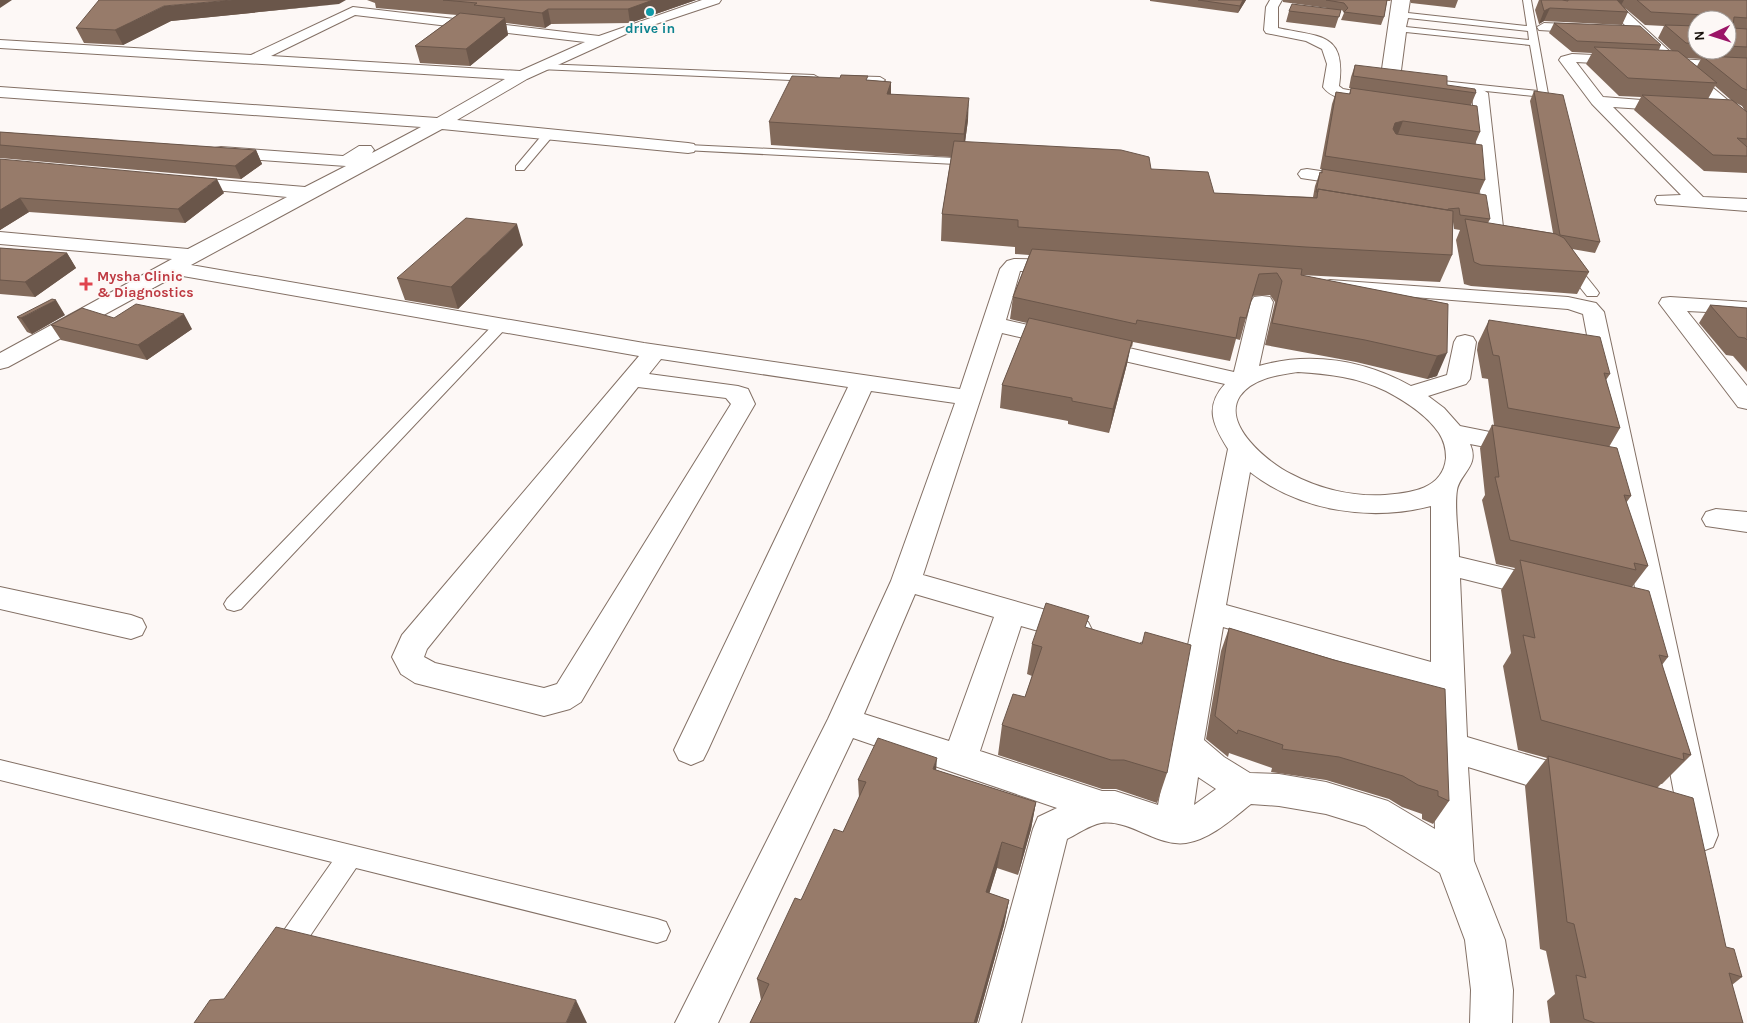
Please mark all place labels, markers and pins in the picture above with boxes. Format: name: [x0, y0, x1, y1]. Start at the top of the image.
marker: drive in: [644, 6, 656, 18]
place label: drive in: [625, 20, 675, 37]
place label: Mysha Clinic & Diagnostics: [97, 268, 194, 301]
marker: Mysha Clinic & Diagnostics: [79, 277, 93, 291]

